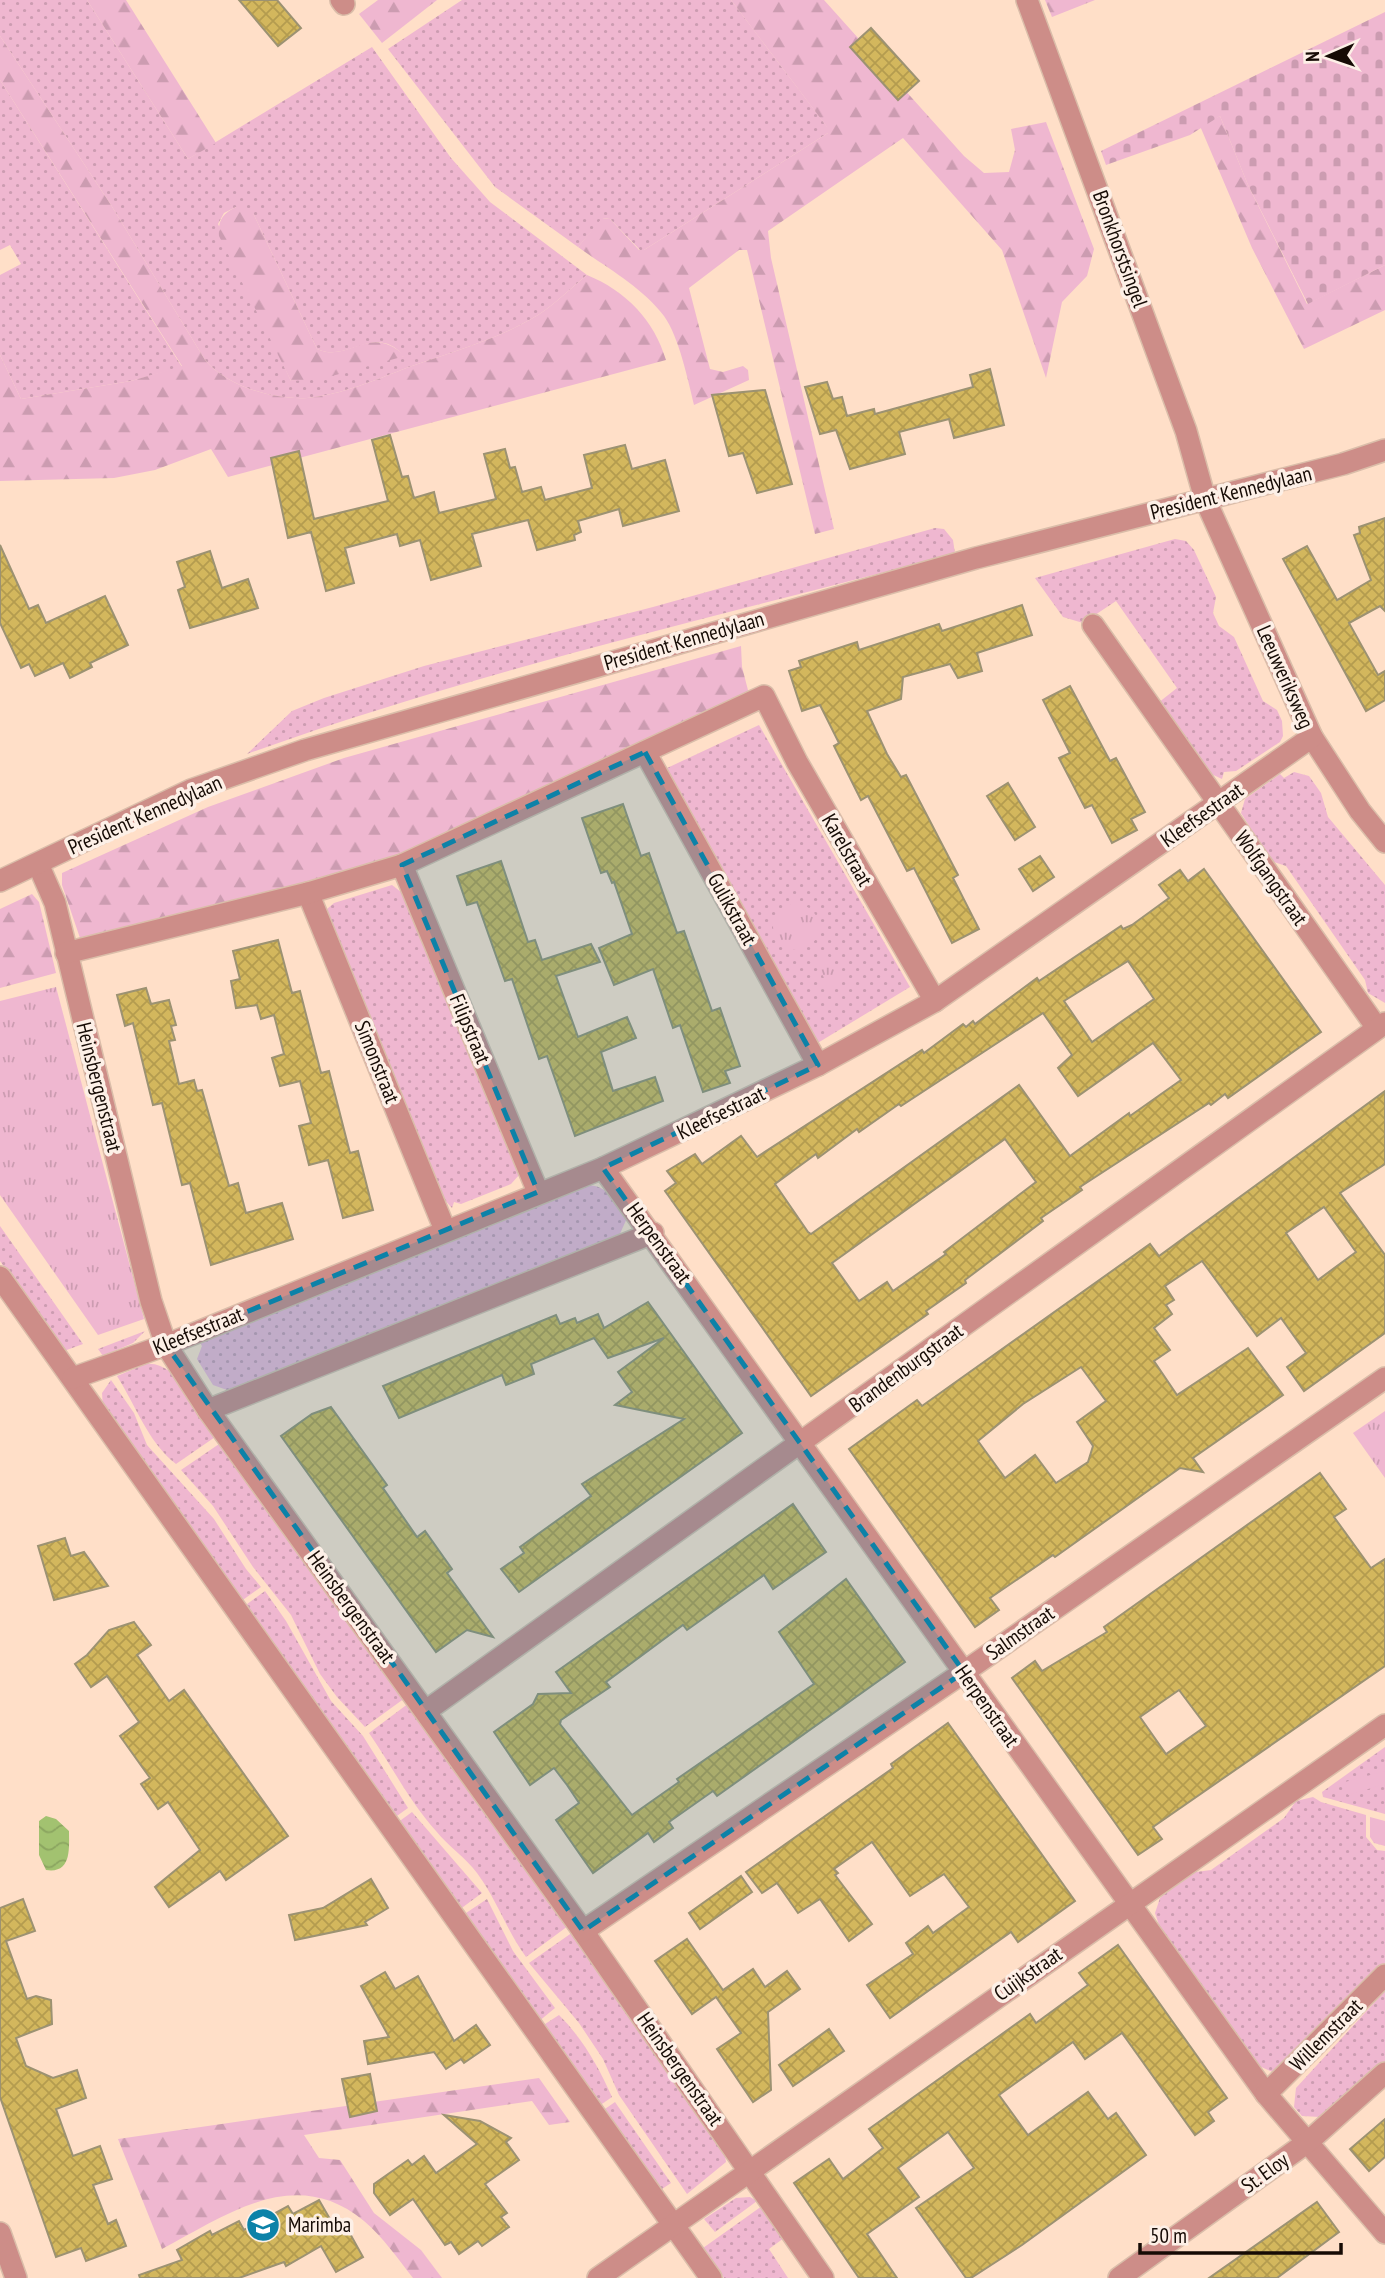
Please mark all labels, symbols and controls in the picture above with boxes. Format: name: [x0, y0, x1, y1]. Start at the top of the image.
north arrow: [1294, 21, 1364, 91]
text: N: [1300, 51, 1324, 62]
street label: Bronkhorstsingel: [1087, 187, 1154, 311]
street label: President Kennedylaan: [1147, 459, 1314, 526]
street label: President Kennedylaan: [601, 605, 767, 676]
street label: Leeuweriksweg: [1251, 621, 1320, 733]
street label: President Kennedylaan: [64, 769, 226, 861]
street label: Kleefsestraat: [1155, 776, 1248, 853]
street label: Karelstraat: [816, 809, 879, 891]
street label: Wolfgangstraat: [1229, 825, 1314, 930]
street label: Gulikstraat: [702, 868, 763, 950]
street label: Filipstraat: [444, 990, 497, 1068]
street label: Simonstraat: [349, 1017, 406, 1107]
street label: Heinsbergenstraat: [70, 1019, 129, 1155]
street label: Kleefsestraat: [672, 1080, 769, 1145]
street label: Herpenstraat: [621, 1197, 698, 1289]
street label: Kleefsestraat: [149, 1300, 247, 1361]
street label: Brandenburgstraat: [843, 1317, 968, 1418]
street label: Heinsbergenstraat: [302, 1545, 401, 1668]
street label: Salmstraat: [980, 1599, 1059, 1666]
street label: Herpenstraat: [949, 1660, 1026, 1752]
street label: Cuijkstraat: [988, 1940, 1067, 2007]
street label: Willemstraat: [1284, 1992, 1368, 2077]
street label: Heinsbergenstraat: [631, 2007, 730, 2131]
street label: St. Eloy: [1236, 2146, 1294, 2199]
school or university icon: Marimba: [244, 2206, 282, 2244]
place label: Marimba: [288, 2211, 351, 2238]
scale bar: [1140, 2212, 1341, 2256]
text: 50 m: [1150, 2222, 1187, 2249]

